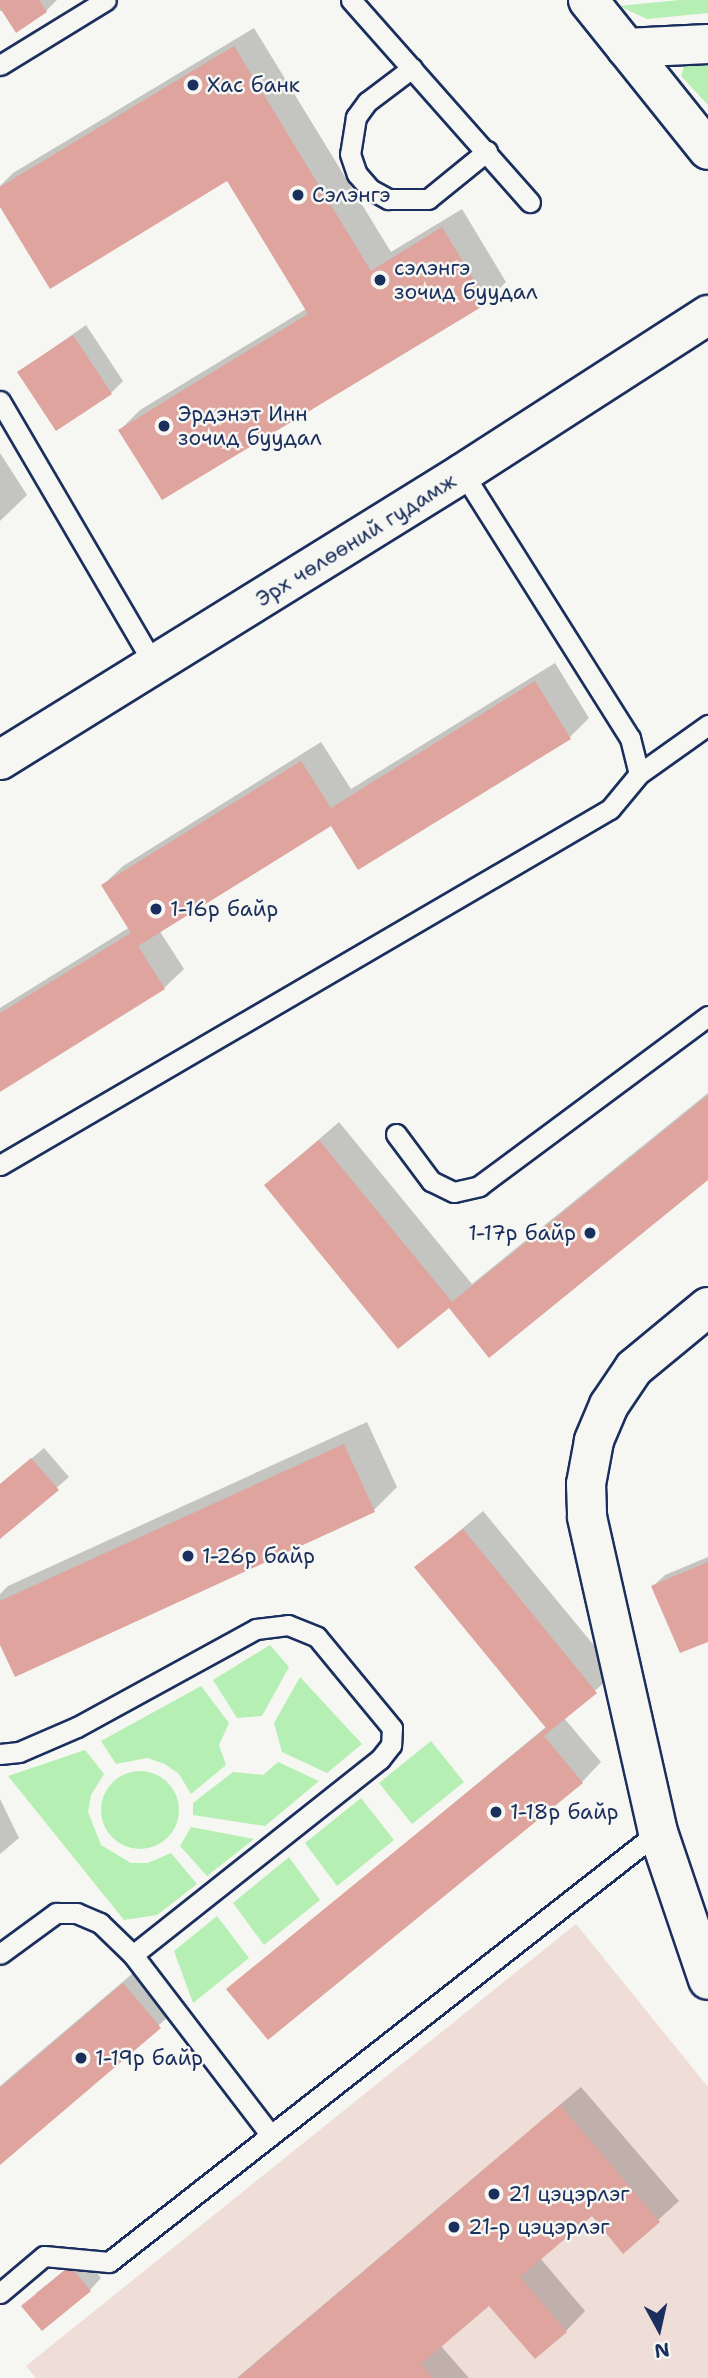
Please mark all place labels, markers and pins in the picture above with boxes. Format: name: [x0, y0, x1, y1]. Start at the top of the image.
place label: Хас банк: [207, 72, 300, 98]
marker: Хас банк: [185, 77, 201, 93]
place label: Сэлэнгэ: [312, 182, 390, 208]
marker: Сэлэнгэ: [290, 187, 306, 203]
place label: сэлэнгэ зочид буудал: [394, 255, 538, 305]
marker: сэлэнгэ зочид буудал: [372, 272, 388, 288]
place label: Эрдэнэт Инн зочид буудал: [178, 401, 322, 451]
marker: Эрдэнэт Инн зочид буудал: [156, 418, 172, 434]
place label: 1-16р байр: [170, 896, 278, 922]
marker: 1-16р байр: [148, 901, 164, 917]
place label: 1-17р байр: [468, 1220, 576, 1246]
marker: 1-17р байр: [582, 1225, 598, 1241]
place label: 1-26р байр: [202, 1543, 315, 1569]
marker: 1-26р байр: [180, 1548, 196, 1564]
place label: 1-18р байр: [510, 1799, 619, 1825]
marker: 1-18р байр: [488, 1804, 504, 1820]
place label: 1-19р байр: [95, 2045, 203, 2071]
marker: 1-19р байр: [73, 2050, 89, 2066]
place label: 21 цэцэрлэг: [508, 2181, 630, 2207]
marker: 21 цэцэрлэг: [486, 2186, 502, 2202]
place label: 21-р цэцэрлэг: [468, 2214, 610, 2240]
marker: 21-р цэцэрлэг: [446, 2219, 462, 2235]

